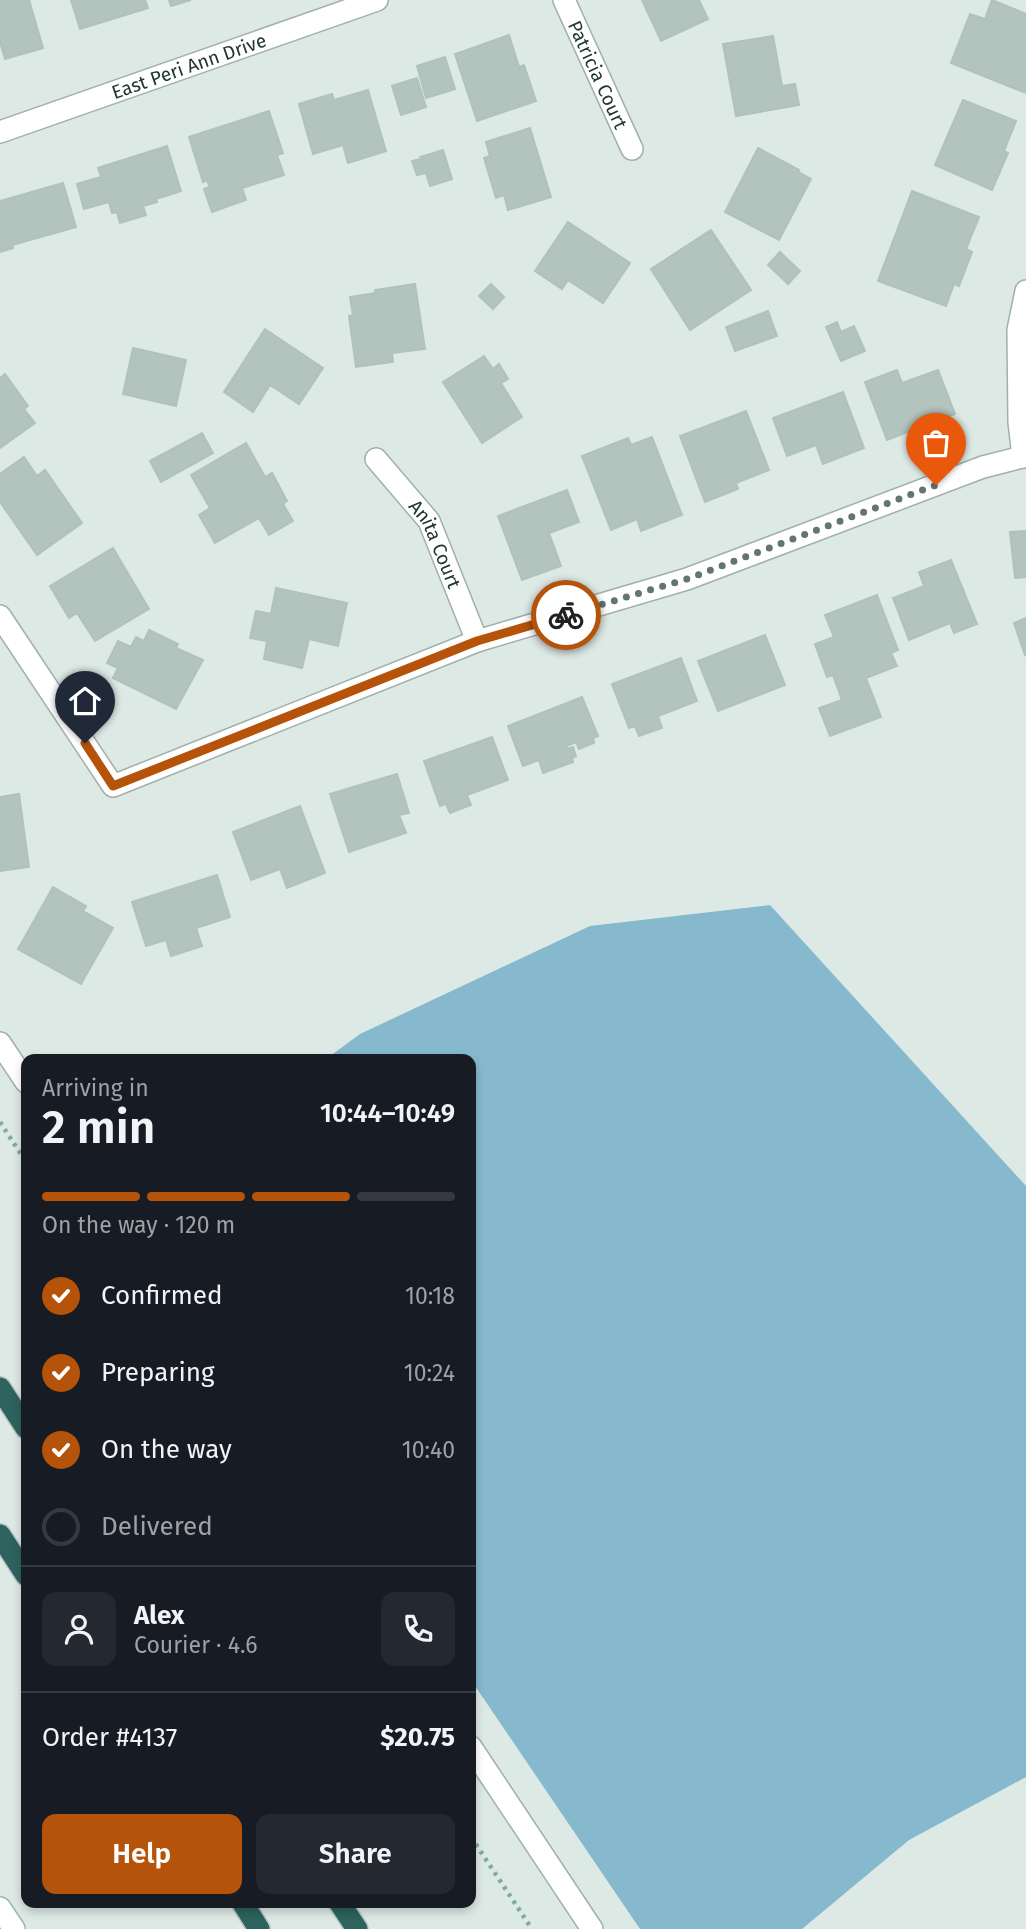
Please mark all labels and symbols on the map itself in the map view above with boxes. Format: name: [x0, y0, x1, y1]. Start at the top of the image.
street label: Patricia Court: [563, 17, 633, 132]
street label: East Peri Ann Drive: [108, 28, 269, 104]
pin: [906, 413, 966, 485]
street label: Anita Court: [404, 495, 466, 592]
courier: [531, 580, 601, 650]
pin: [55, 671, 115, 743]

